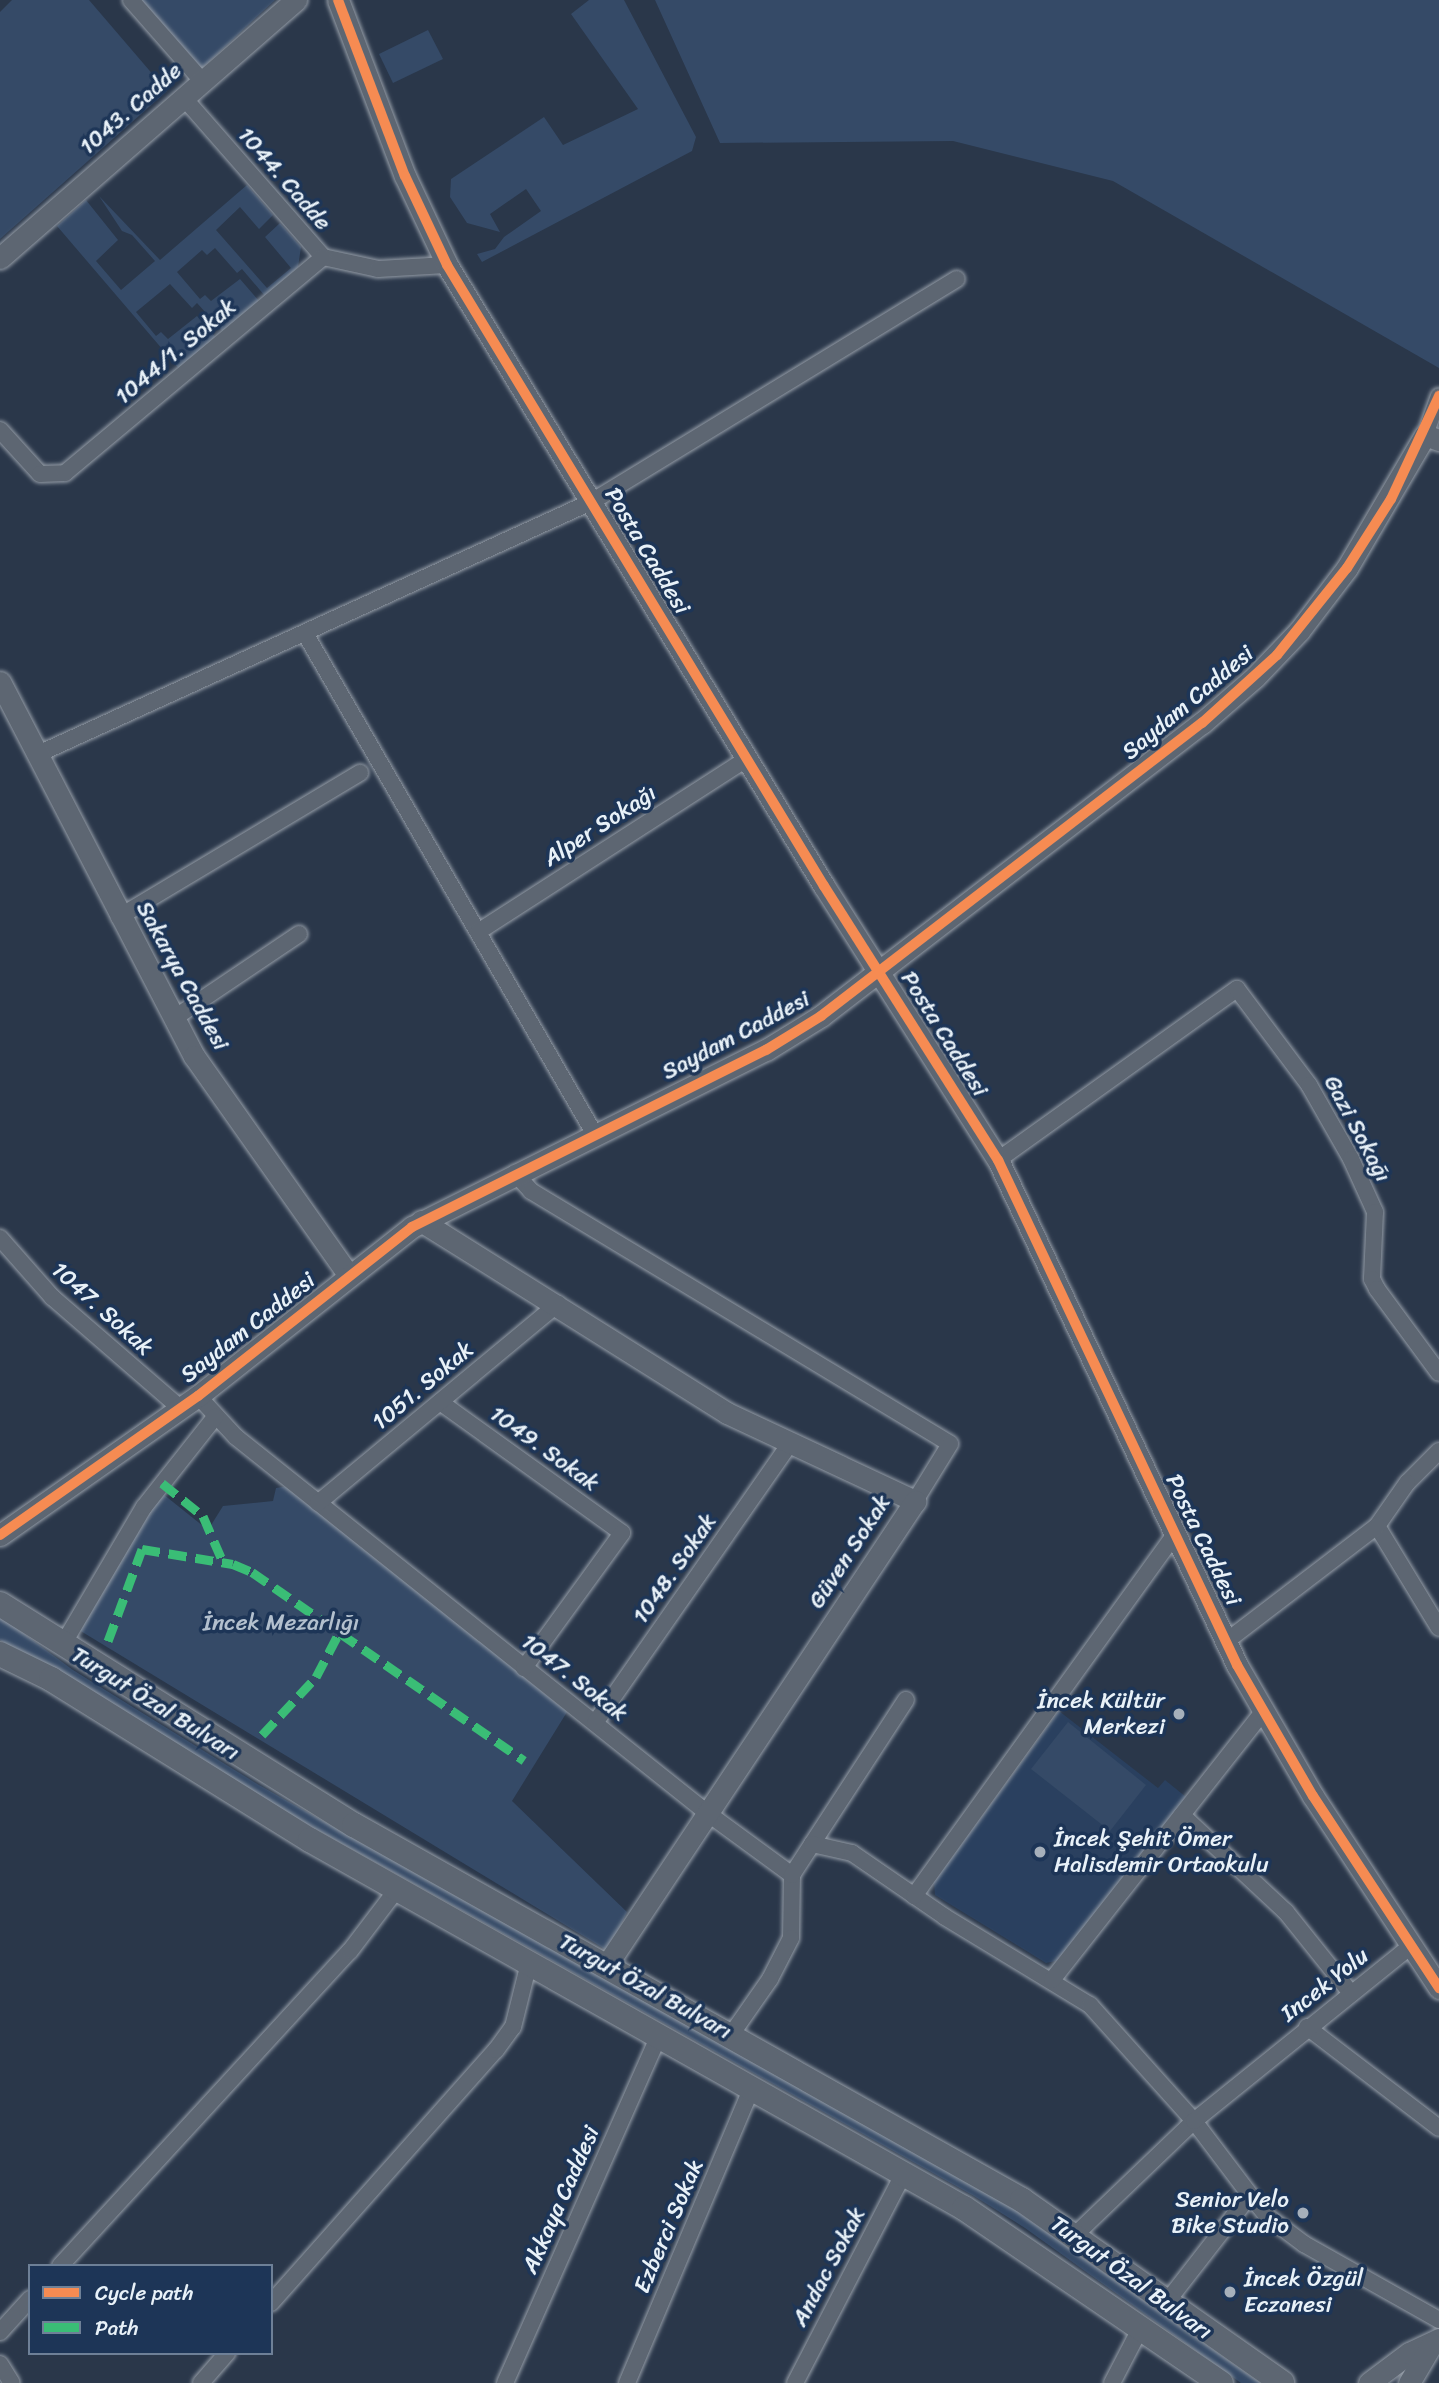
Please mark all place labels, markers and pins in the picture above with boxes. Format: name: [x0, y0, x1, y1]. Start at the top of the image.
place label: İncek Kültür Merkezi: [1037, 1687, 1165, 1741]
marker: İncek Kültür Merkezi: [1171, 1706, 1187, 1722]
place label: İncek Şehit Ömer Halisdemir Ortaokulu: [1054, 1825, 1269, 1879]
marker: İncek Şehit Ömer Halisdemir Ortaokulu: [1032, 1844, 1048, 1860]
place label: Senior Velo Bike Studio: [1171, 2186, 1289, 2240]
marker: Senior Velo Bike Studio: [1295, 2205, 1311, 2221]
place label: İncek Özgül Eczanesi: [1244, 2265, 1363, 2319]
marker: İncek Özgül Eczanesi: [1222, 2284, 1238, 2300]

